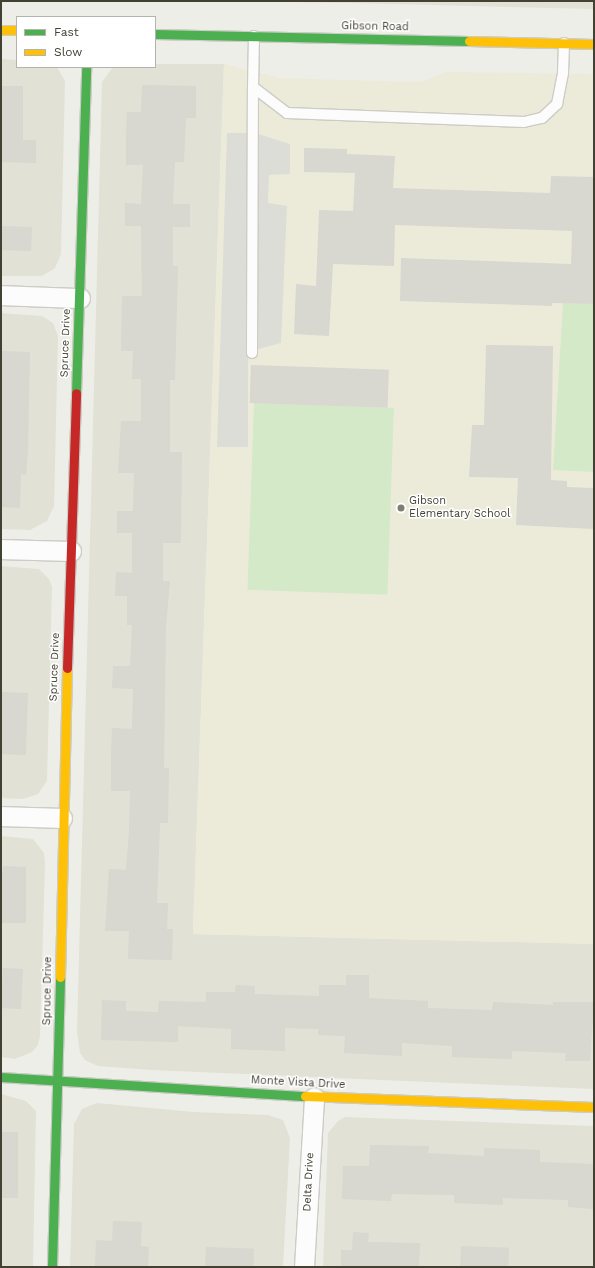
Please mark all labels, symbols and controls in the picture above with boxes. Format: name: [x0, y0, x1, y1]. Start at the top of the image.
legend: [16, 16, 156, 68]
street label: Gibson Road: [341, 20, 409, 34]
text: Fast: [54, 25, 79, 39]
text: Slow: [54, 45, 82, 59]
street label: Spruce Drive: [58, 308, 74, 378]
place label: Gibson Elementary School: [409, 495, 511, 521]
marker: Gibson Elementary School: [396, 503, 406, 513]
street label: Spruce Drive: [47, 632, 63, 702]
street label: Spruce Drive: [41, 956, 55, 1026]
street label: Monte Vista Drive: [250, 1074, 346, 1092]
street label: Delta Drive: [301, 1152, 317, 1212]

